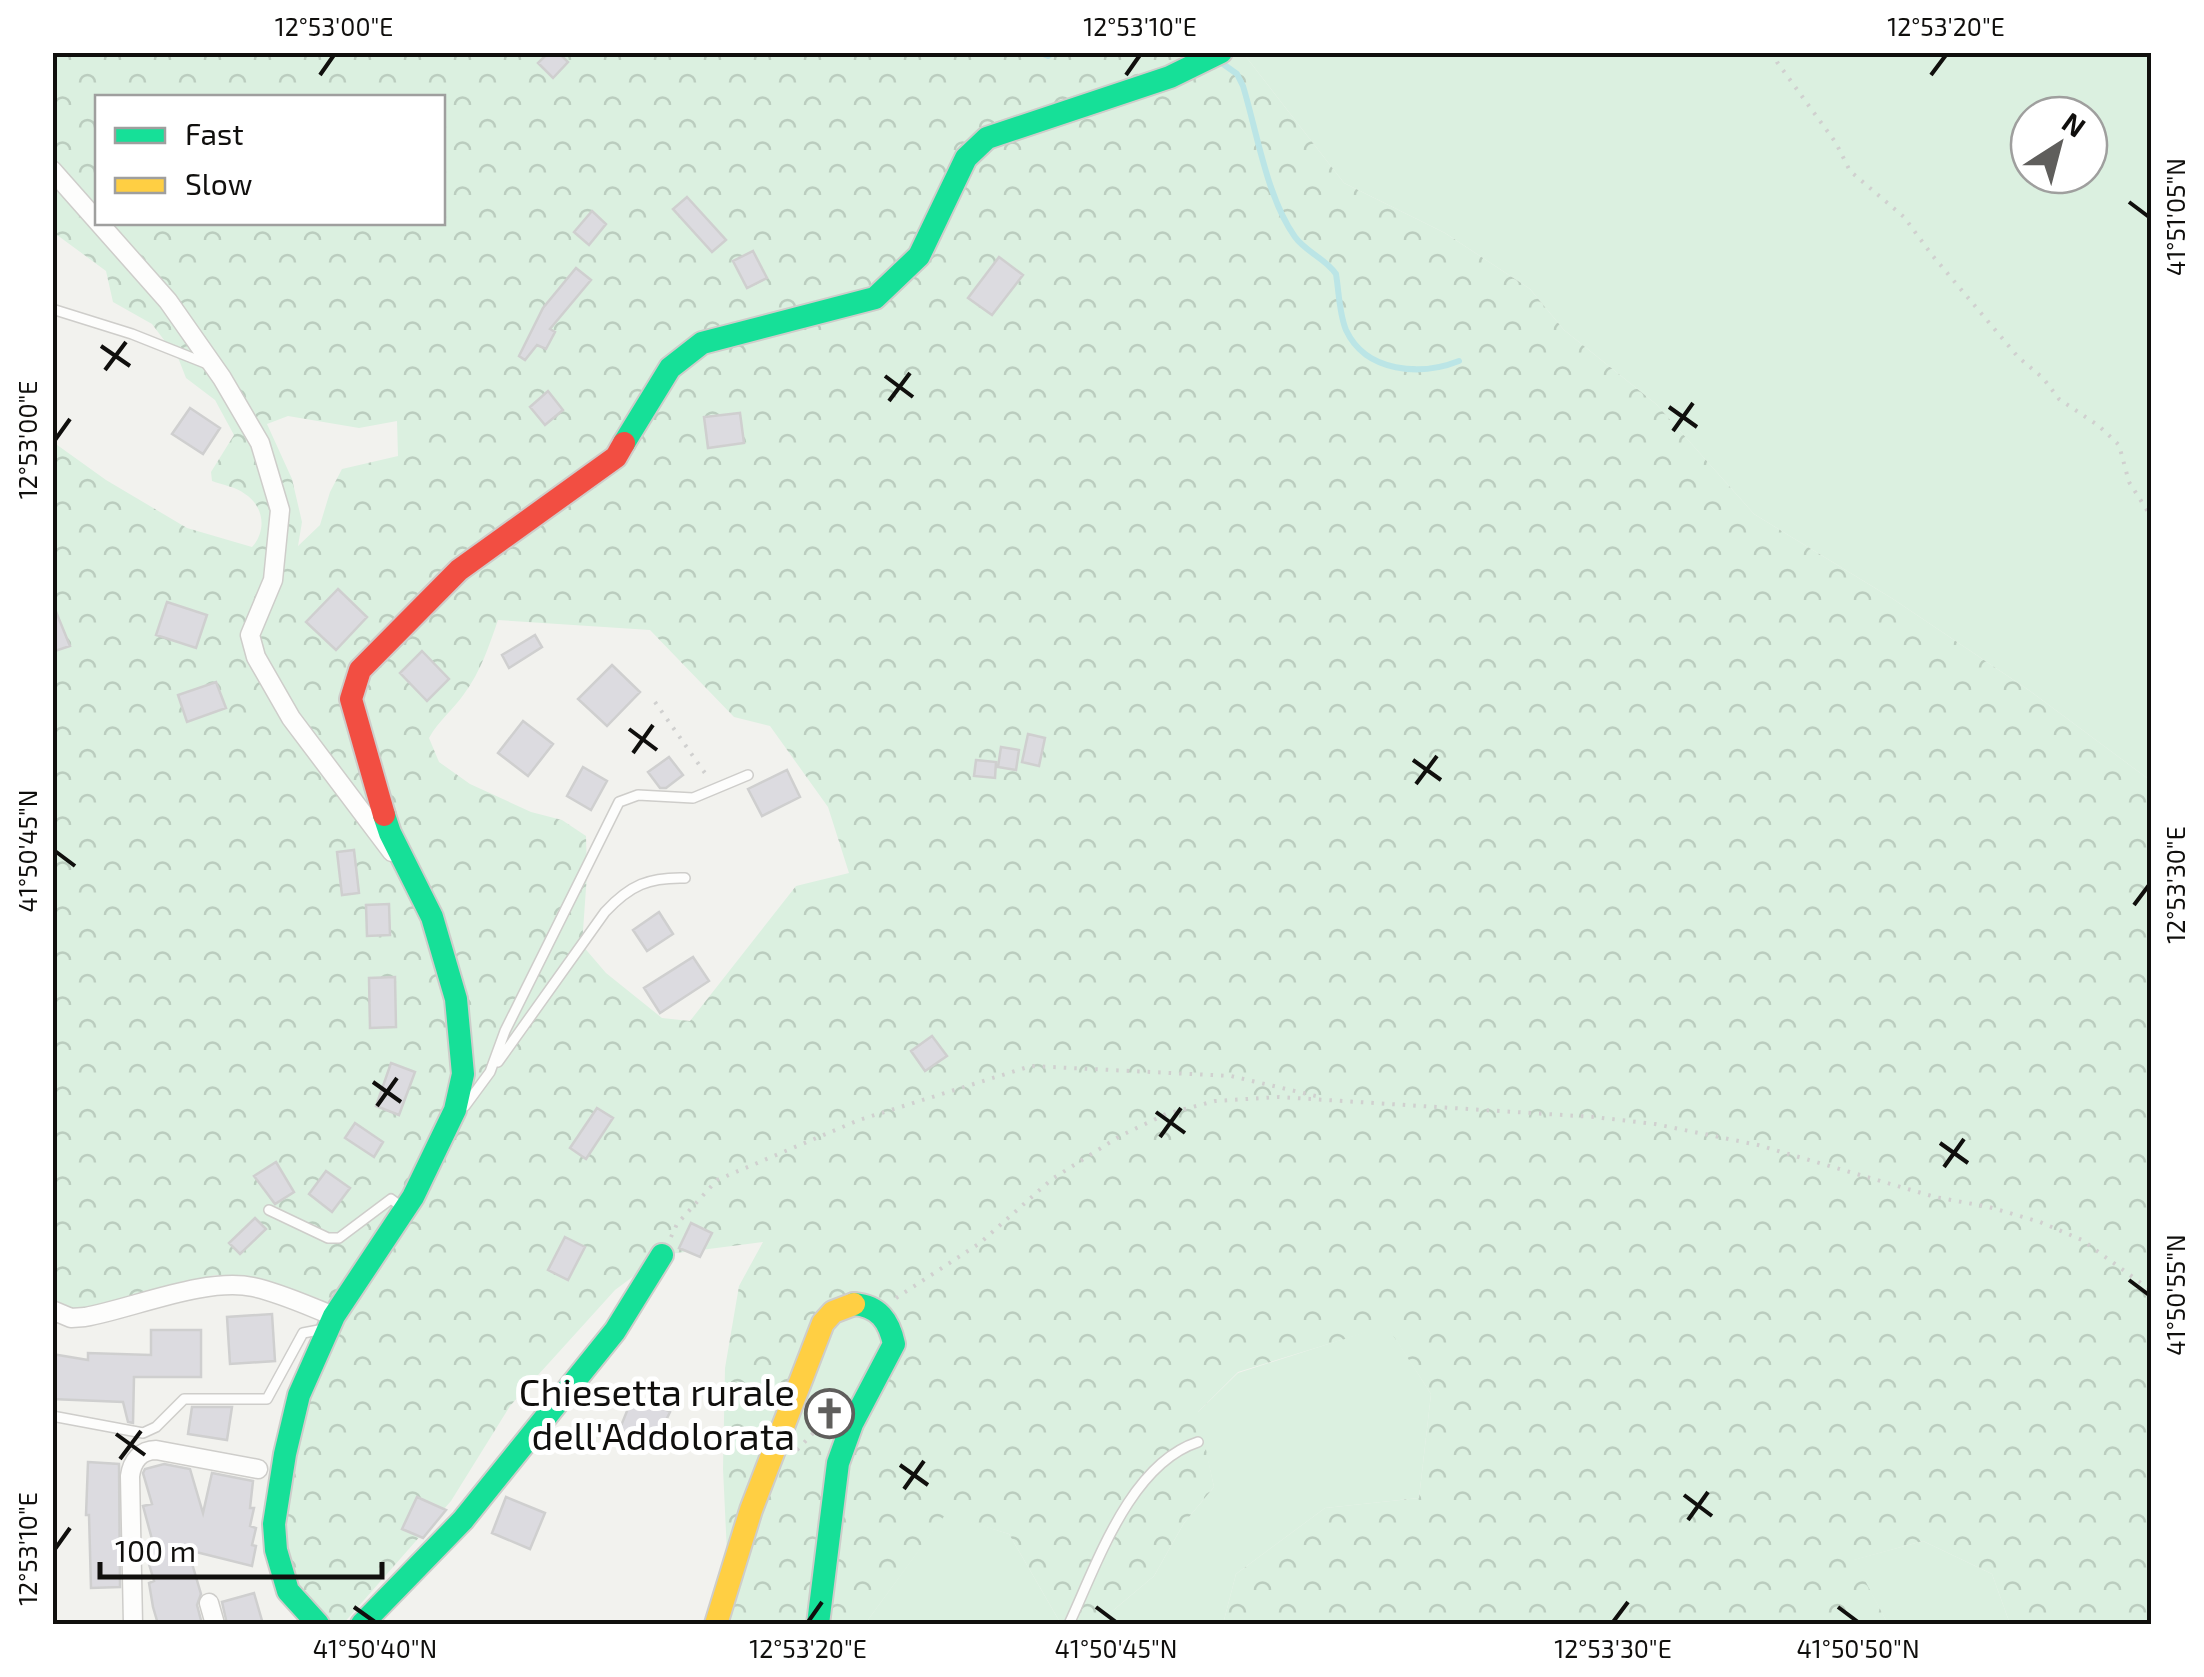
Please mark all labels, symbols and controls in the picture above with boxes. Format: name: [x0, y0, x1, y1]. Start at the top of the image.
text: 12°53'00"E: [275, 11, 393, 41]
text: 12°53'10"E: [1083, 11, 1197, 41]
text: 12°53'20"E: [1887, 11, 2005, 41]
legend: [95, 95, 445, 225]
north arrow: [2009, 95, 2109, 195]
text: N: [2056, 104, 2092, 144]
text: Fast: [185, 115, 244, 151]
text: 41°51'05"N: [2160, 158, 2190, 276]
text: Slow: [185, 165, 252, 201]
text: 12°53'00"E: [12, 381, 42, 499]
text: 41°50'45"N: [12, 790, 42, 912]
text: 12°53'30"E: [2160, 826, 2190, 944]
text: 41°50'55"N: [2160, 1234, 2190, 1356]
place label: Chiesetta rurale dell'Addolorata: [519, 1368, 795, 1458]
church icon: Chiesetta rurale dell'Addolorata: [804, 1387, 856, 1439]
text: 12°53'10"E: [12, 1492, 42, 1606]
scale bar: [100, 1517, 382, 1579]
text: 100 m: [115, 1532, 196, 1568]
text: 41°50'40"N: [313, 1633, 437, 1663]
text: 12°53'20"E: [749, 1633, 867, 1663]
text: 41°50'45"N: [1055, 1633, 1177, 1663]
text: 12°53'30"E: [1554, 1633, 1672, 1663]
text: 41°50'50"N: [1796, 1633, 1920, 1663]

